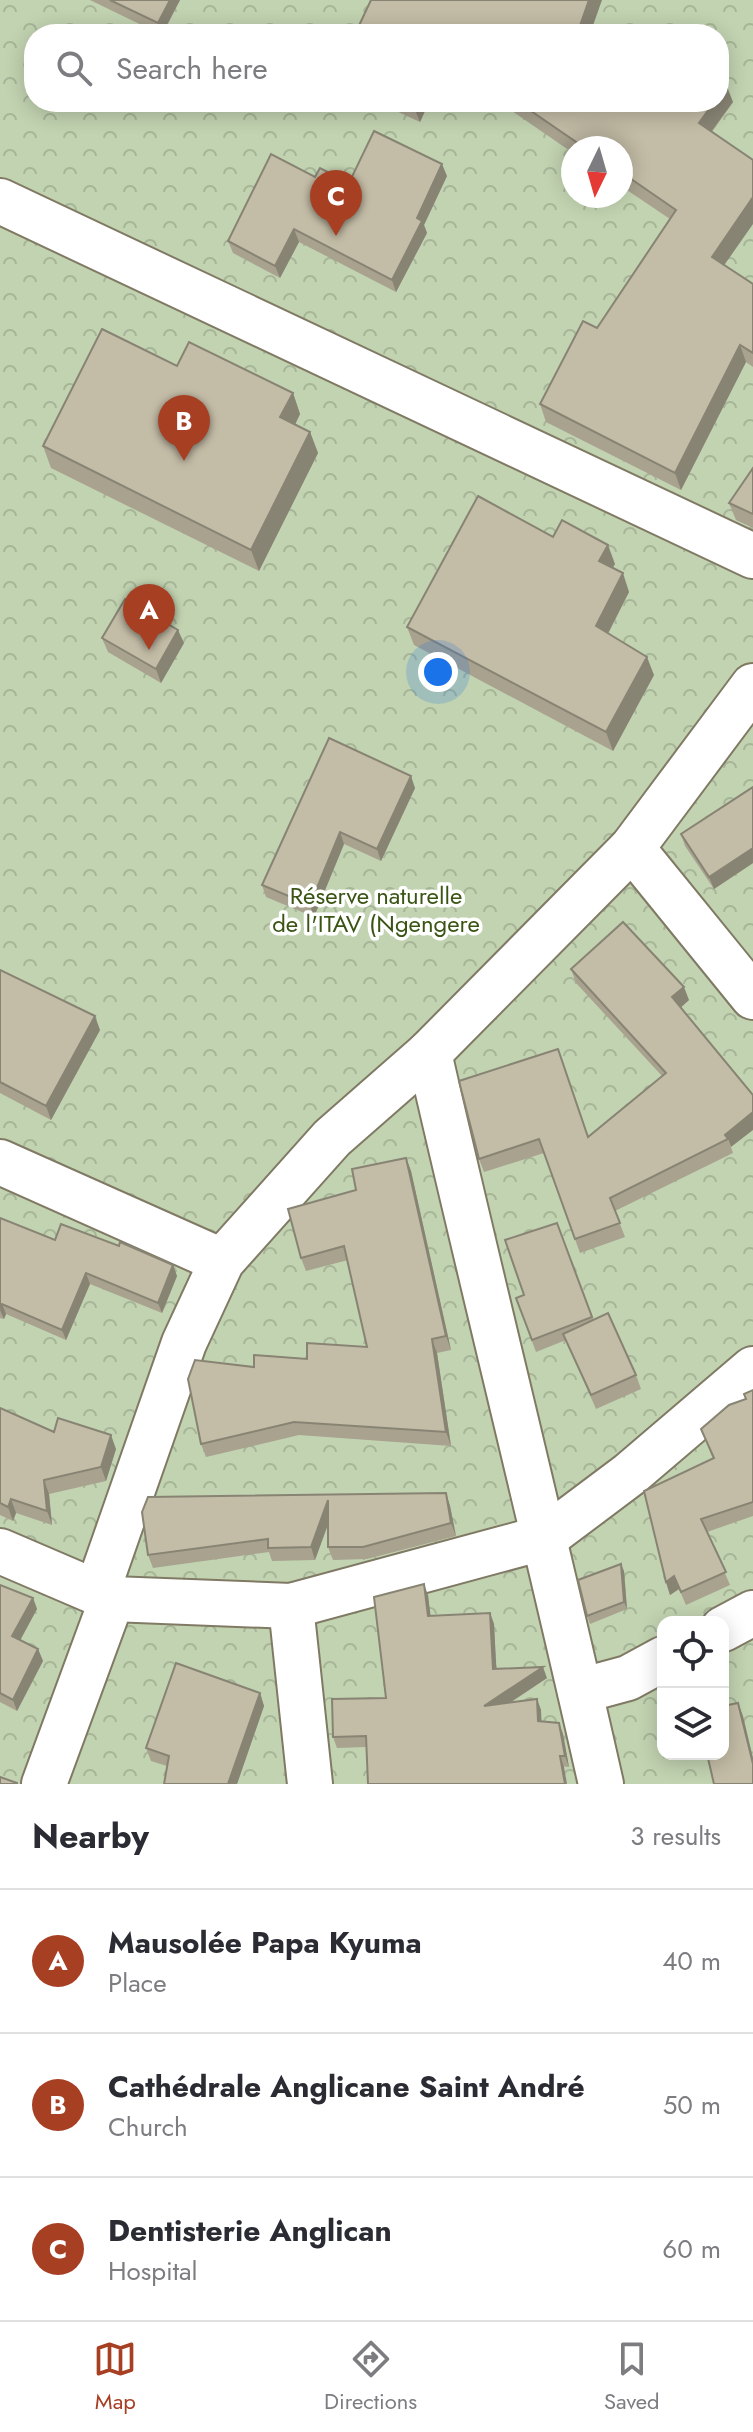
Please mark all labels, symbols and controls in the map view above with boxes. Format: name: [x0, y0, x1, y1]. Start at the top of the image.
search box: [24, 24, 729, 112]
icon: search: [52, 46, 96, 90]
text: Search here: [116, 47, 268, 90]
north arrow: [561, 136, 633, 208]
pin: C: [310, 170, 362, 236]
pin: B: [158, 395, 210, 461]
pin: A: [123, 584, 175, 650]
your location: [418, 652, 458, 692]
park label: Réserve naturelle de l'ITAV (Ngengere: [272, 878, 480, 941]
map controls: [657, 1616, 729, 1760]
button: locate: [657, 1616, 729, 1688]
button: layers: [657, 1688, 729, 1760]
text: Nearby: [32, 1812, 149, 1861]
text: 3 results: [630, 1817, 721, 1855]
text: Mausolée Papa Kyuma: [108, 1921, 422, 1964]
text: A: [48, 1942, 68, 1980]
text: 40 m: [662, 1942, 721, 1980]
text: Place: [108, 1964, 167, 2002]
text: Cathédrale Anglicane Saint André: [108, 2065, 585, 2108]
text: B: [49, 2086, 67, 2124]
text: 50 m: [663, 2086, 721, 2124]
text: Church: [108, 2108, 188, 2146]
text: Dentisterie Anglican: [108, 2209, 392, 2252]
text: C: [49, 2230, 67, 2268]
text: 60 m: [662, 2230, 721, 2268]
text: Hospital: [108, 2252, 198, 2290]
tab: Map: [93, 2337, 137, 2417]
tab: Directions: [324, 2337, 417, 2417]
tab: Saved: [604, 2337, 660, 2417]

